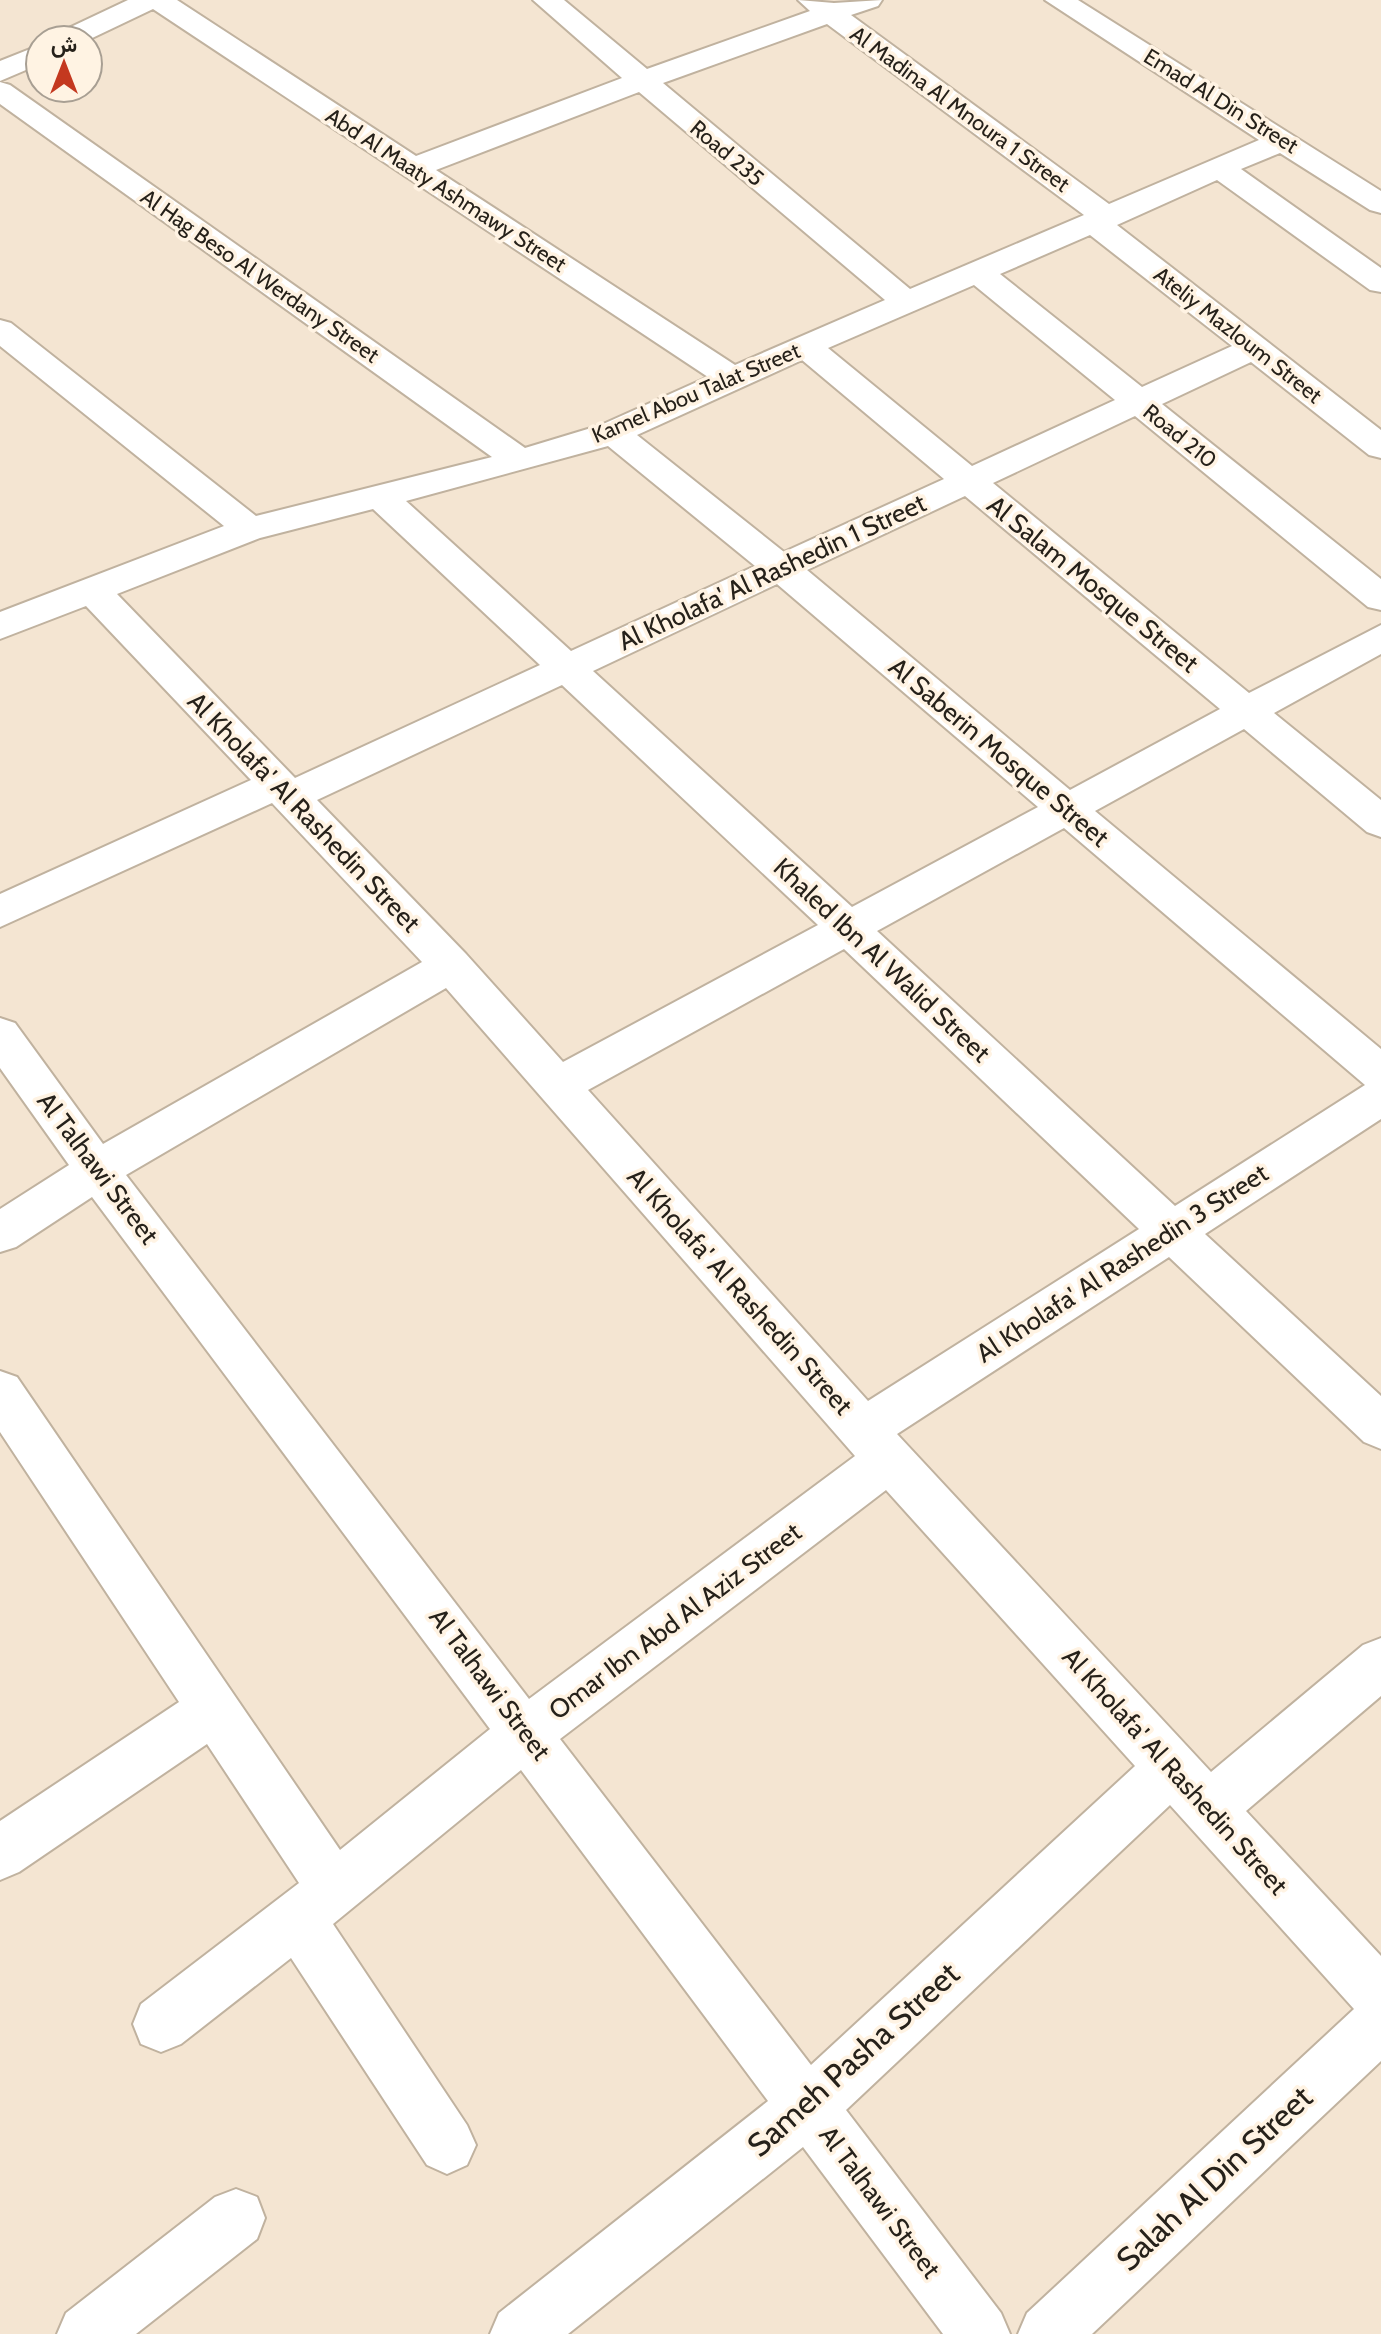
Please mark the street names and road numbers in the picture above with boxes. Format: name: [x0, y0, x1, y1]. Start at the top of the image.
street label: Al Madina Al Mnoura 1 Street: [845, 20, 1075, 198]
street label: Emad Al Din Street: [1139, 43, 1304, 160]
street label: Abd Al Maaty Ashmawy Street: [321, 102, 572, 278]
street label: Road 235: [685, 114, 769, 192]
street label: Al Hag Beso Al Werdany Street: [136, 183, 385, 369]
street label: Ateliy Mazloum Street: [1149, 261, 1328, 409]
street label: Kamel Abou Talat Street: [588, 337, 805, 449]
street label: Road 210: [1138, 398, 1222, 474]
street label: Al Kholafa' Al Rashedin 1 Street: [613, 486, 931, 657]
street label: Al Salam Mosque Street: [981, 489, 1205, 679]
street label: Al Saberin Mosque Street: [883, 651, 1116, 854]
street label: Al Kholafa' Al Rashedin Street: [181, 685, 427, 939]
street label: Khaled Ibn Al Walid Street: [767, 851, 997, 1069]
street label: Al Talhawi Street: [30, 1086, 166, 1250]
street label: Al Kholafa' Al Rashedin 3 Street: [970, 1157, 1274, 1369]
street label: Al Kholafa' Al Rashedin Street: [621, 1161, 860, 1421]
street label: Omar Ibn Abd Al Aziz Street: [543, 1516, 808, 1726]
street label: Al Talhawi Street: [422, 1602, 558, 1766]
street label: Al Kholafa' Al Rashedin Street: [1056, 1641, 1295, 1901]
street label: Sameh Pasha Street: [739, 1953, 967, 2164]
street label: Salah Al Din Street: [1108, 2077, 1320, 2279]
street label: Al Talhawi Street: [812, 2120, 948, 2284]

